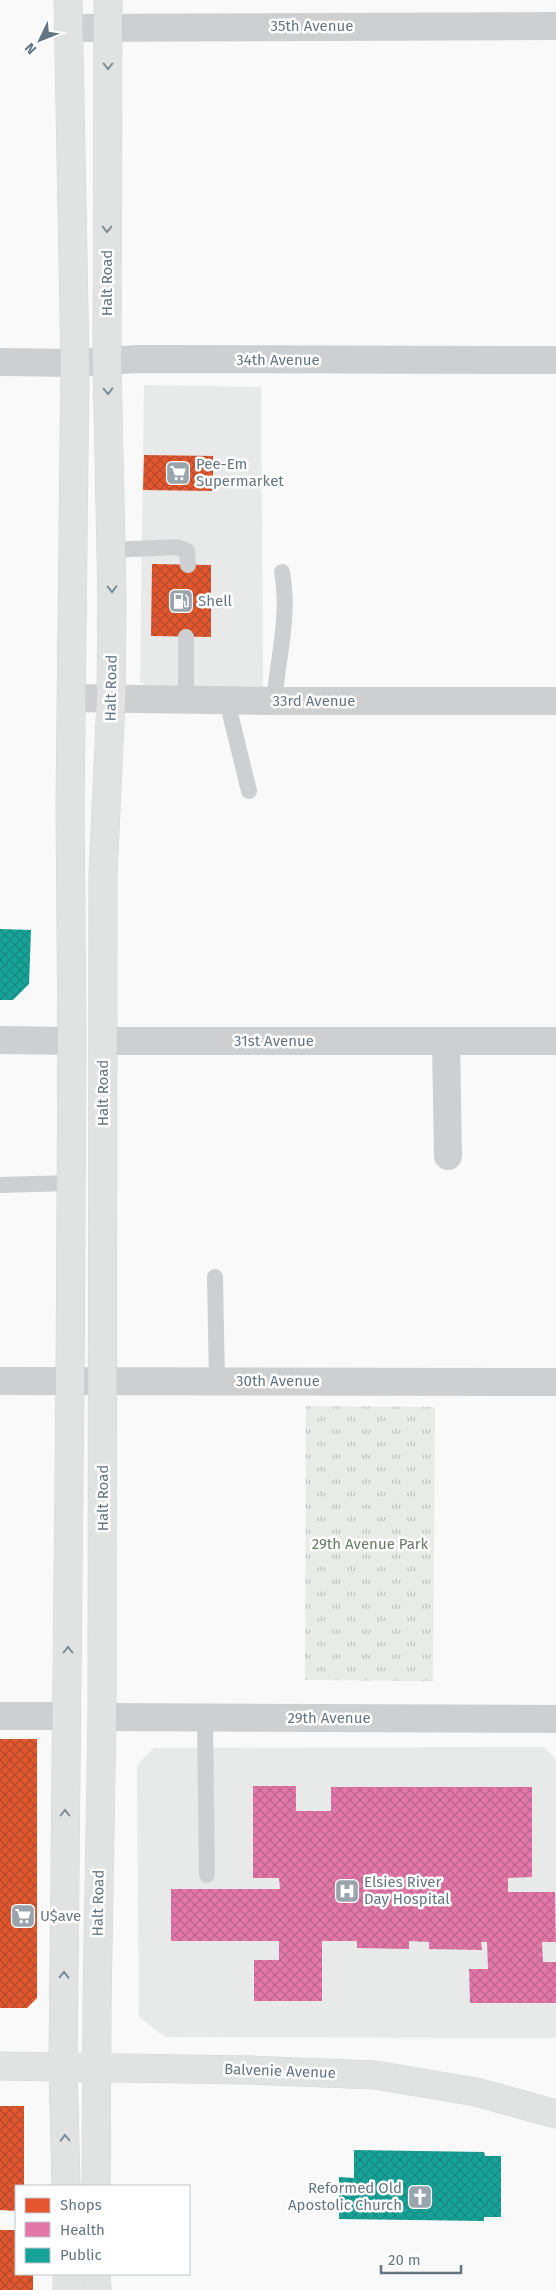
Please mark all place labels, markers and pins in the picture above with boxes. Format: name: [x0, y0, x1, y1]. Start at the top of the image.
place label: Pee-Em Supermarket: [196, 455, 284, 490]
supermarket icon: Pee-Em Supermarket: [165, 460, 191, 486]
fuel station icon: Shell: [168, 588, 194, 614]
place label: Shell: [198, 592, 233, 610]
place label: Elsies River Day Hospital: [364, 1873, 450, 1908]
hospital icon: Elsies River Day Hospital: [334, 1878, 360, 1904]
supermarket icon: U$ave: [10, 1903, 36, 1929]
place label: U$ave: [40, 1907, 81, 1925]
place label: Reformed Old Apostolic Church: [288, 2179, 402, 2214]
church icon: Reformed Old Apostolic Church: [407, 2184, 433, 2210]

